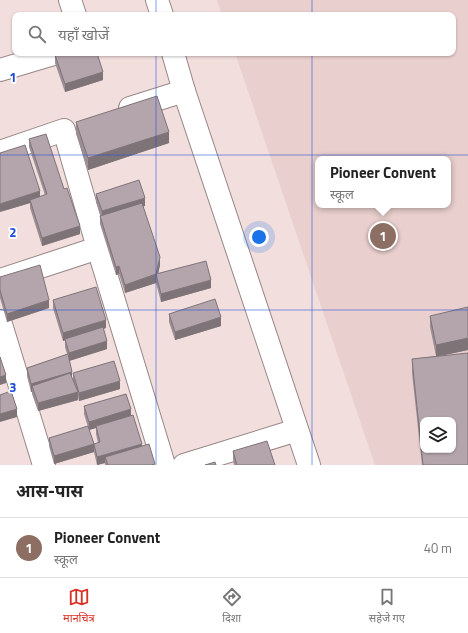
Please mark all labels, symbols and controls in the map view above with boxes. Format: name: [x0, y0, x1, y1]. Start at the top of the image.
search box: [12, 12, 456, 56]
icon: search: [26, 23, 48, 45]
text: यहाँ खोजें: [58, 23, 109, 46]
text: 1: [9, 67, 17, 87]
popup: [315, 156, 451, 208]
text: Pioneer Convent: [330, 161, 436, 184]
text: स्कूल: [330, 184, 354, 204]
pin: 1: [370, 221, 396, 251]
text: 2: [9, 222, 17, 242]
your location: [249, 227, 269, 247]
text: 3: [9, 377, 17, 397]
map controls: [420, 417, 456, 453]
button: layers: [420, 417, 456, 453]
text: आस-पास: [16, 478, 83, 504]
text: Pioneer Convent: [54, 526, 160, 549]
text: 1: [25, 538, 33, 558]
text: 40 m: [424, 538, 452, 558]
text: स्कूल: [54, 549, 78, 569]
tab: मानचित्र: [63, 586, 95, 626]
tab: दिशा: [221, 586, 243, 626]
tab: सहेजे गए: [369, 586, 405, 626]

